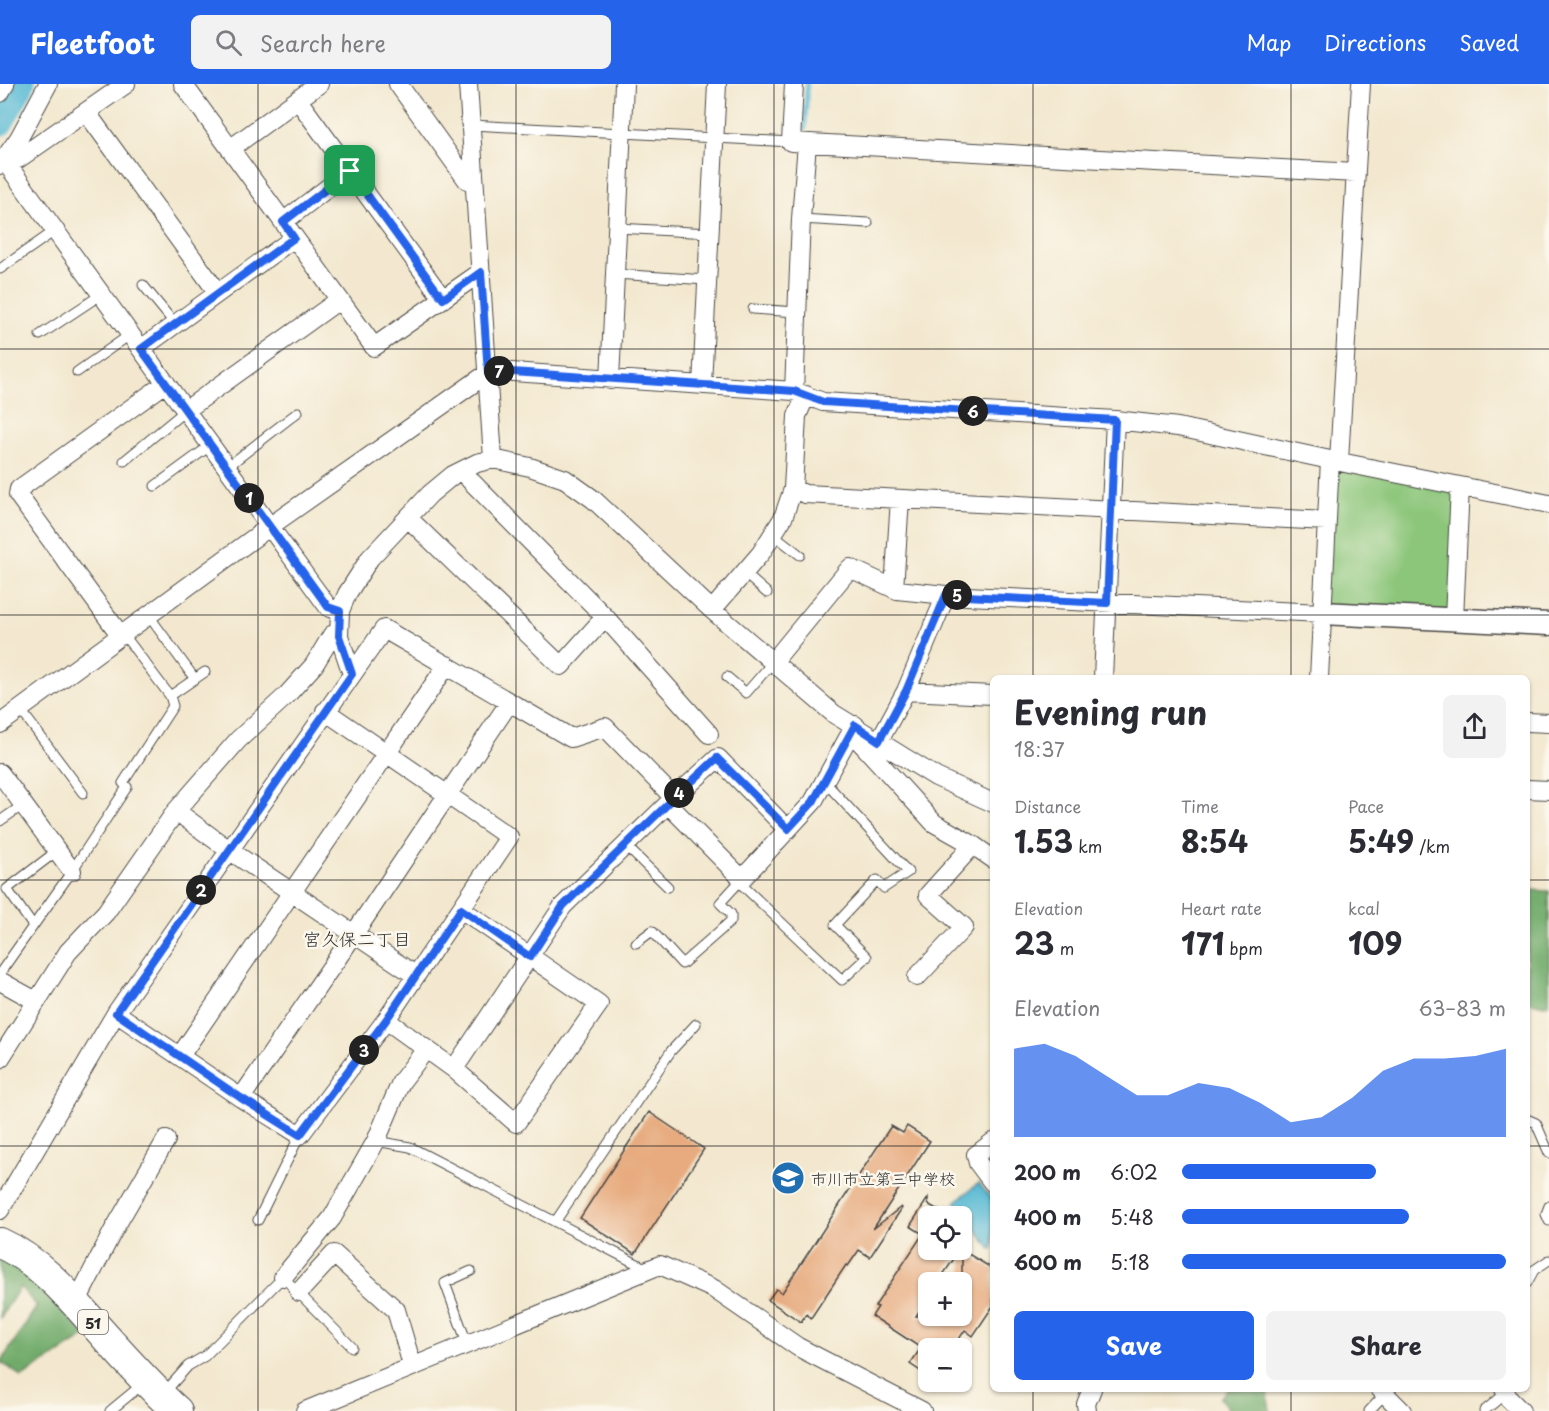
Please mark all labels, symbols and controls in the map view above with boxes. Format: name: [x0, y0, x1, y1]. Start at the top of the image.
search box: [191, 15, 611, 69]
text: Fleetfoot: [30, 21, 155, 64]
icon: search: [212, 26, 245, 59]
text: Search here: [260, 26, 386, 59]
text: Map: [1246, 26, 1291, 58]
text: Directions: [1324, 26, 1426, 58]
text: Saved: [1459, 26, 1519, 58]
pin: [324, 145, 375, 196]
icon: arrive: [333, 154, 366, 187]
pin: 7: [484, 356, 514, 386]
text: 7: [494, 359, 504, 383]
pin: 6: [958, 396, 988, 426]
text: 6: [967, 399, 979, 423]
pin: 1: [234, 483, 264, 513]
text: 1: [245, 486, 253, 510]
pin: 5: [942, 580, 972, 610]
text: 5: [952, 583, 962, 607]
text: Evening run: [1014, 686, 1207, 736]
button: share: [1443, 695, 1506, 758]
text: 18:37: [1014, 734, 1065, 764]
pin: 4: [664, 778, 694, 808]
text: 4: [674, 781, 684, 805]
text: Distance: [1014, 794, 1081, 818]
text: Time: [1181, 794, 1219, 818]
text: Pace: [1348, 794, 1384, 818]
text: 1.53: [1014, 818, 1073, 863]
text: 8:54: [1181, 818, 1248, 863]
text: 5:49: [1348, 818, 1414, 863]
text: km: [1073, 834, 1102, 858]
text: /km: [1414, 834, 1450, 858]
pin: 2: [186, 875, 216, 905]
text: 2: [195, 878, 207, 902]
text: Elevation: [1014, 896, 1083, 920]
text: Heart rate: [1181, 896, 1262, 920]
text: kcal: [1348, 896, 1380, 920]
text: 23: [1014, 920, 1054, 965]
text: 171: [1181, 920, 1224, 965]
text: 109: [1348, 920, 1402, 965]
district label: 宮久保二丁目: [303, 925, 411, 952]
text: m: [1054, 936, 1074, 960]
text: bpm: [1224, 936, 1263, 960]
text: Elevation: [1014, 993, 1100, 1023]
text: 63–83 m: [1419, 993, 1506, 1023]
pin: 3: [349, 1035, 379, 1065]
text: 3: [359, 1038, 369, 1062]
text: 200 m: [1014, 1157, 1081, 1187]
text: 6:02: [1110, 1157, 1158, 1187]
school or university icon: 市川市立第三中学校: [770, 1160, 806, 1196]
place label: 市川市立第三中学校: [811, 1166, 955, 1190]
text: 400 m: [1014, 1202, 1082, 1232]
text: 5:48: [1110, 1202, 1154, 1232]
map controls: [918, 1206, 972, 1392]
button: locate: [918, 1206, 972, 1260]
text: 600 m: [1014, 1247, 1082, 1277]
text: 5:18: [1110, 1247, 1150, 1277]
button: +: [918, 1272, 972, 1326]
road number: 51: [78, 1310, 108, 1334]
button: Save: [1014, 1311, 1254, 1380]
button: Share: [1266, 1311, 1506, 1380]
button: −: [918, 1338, 972, 1392]

